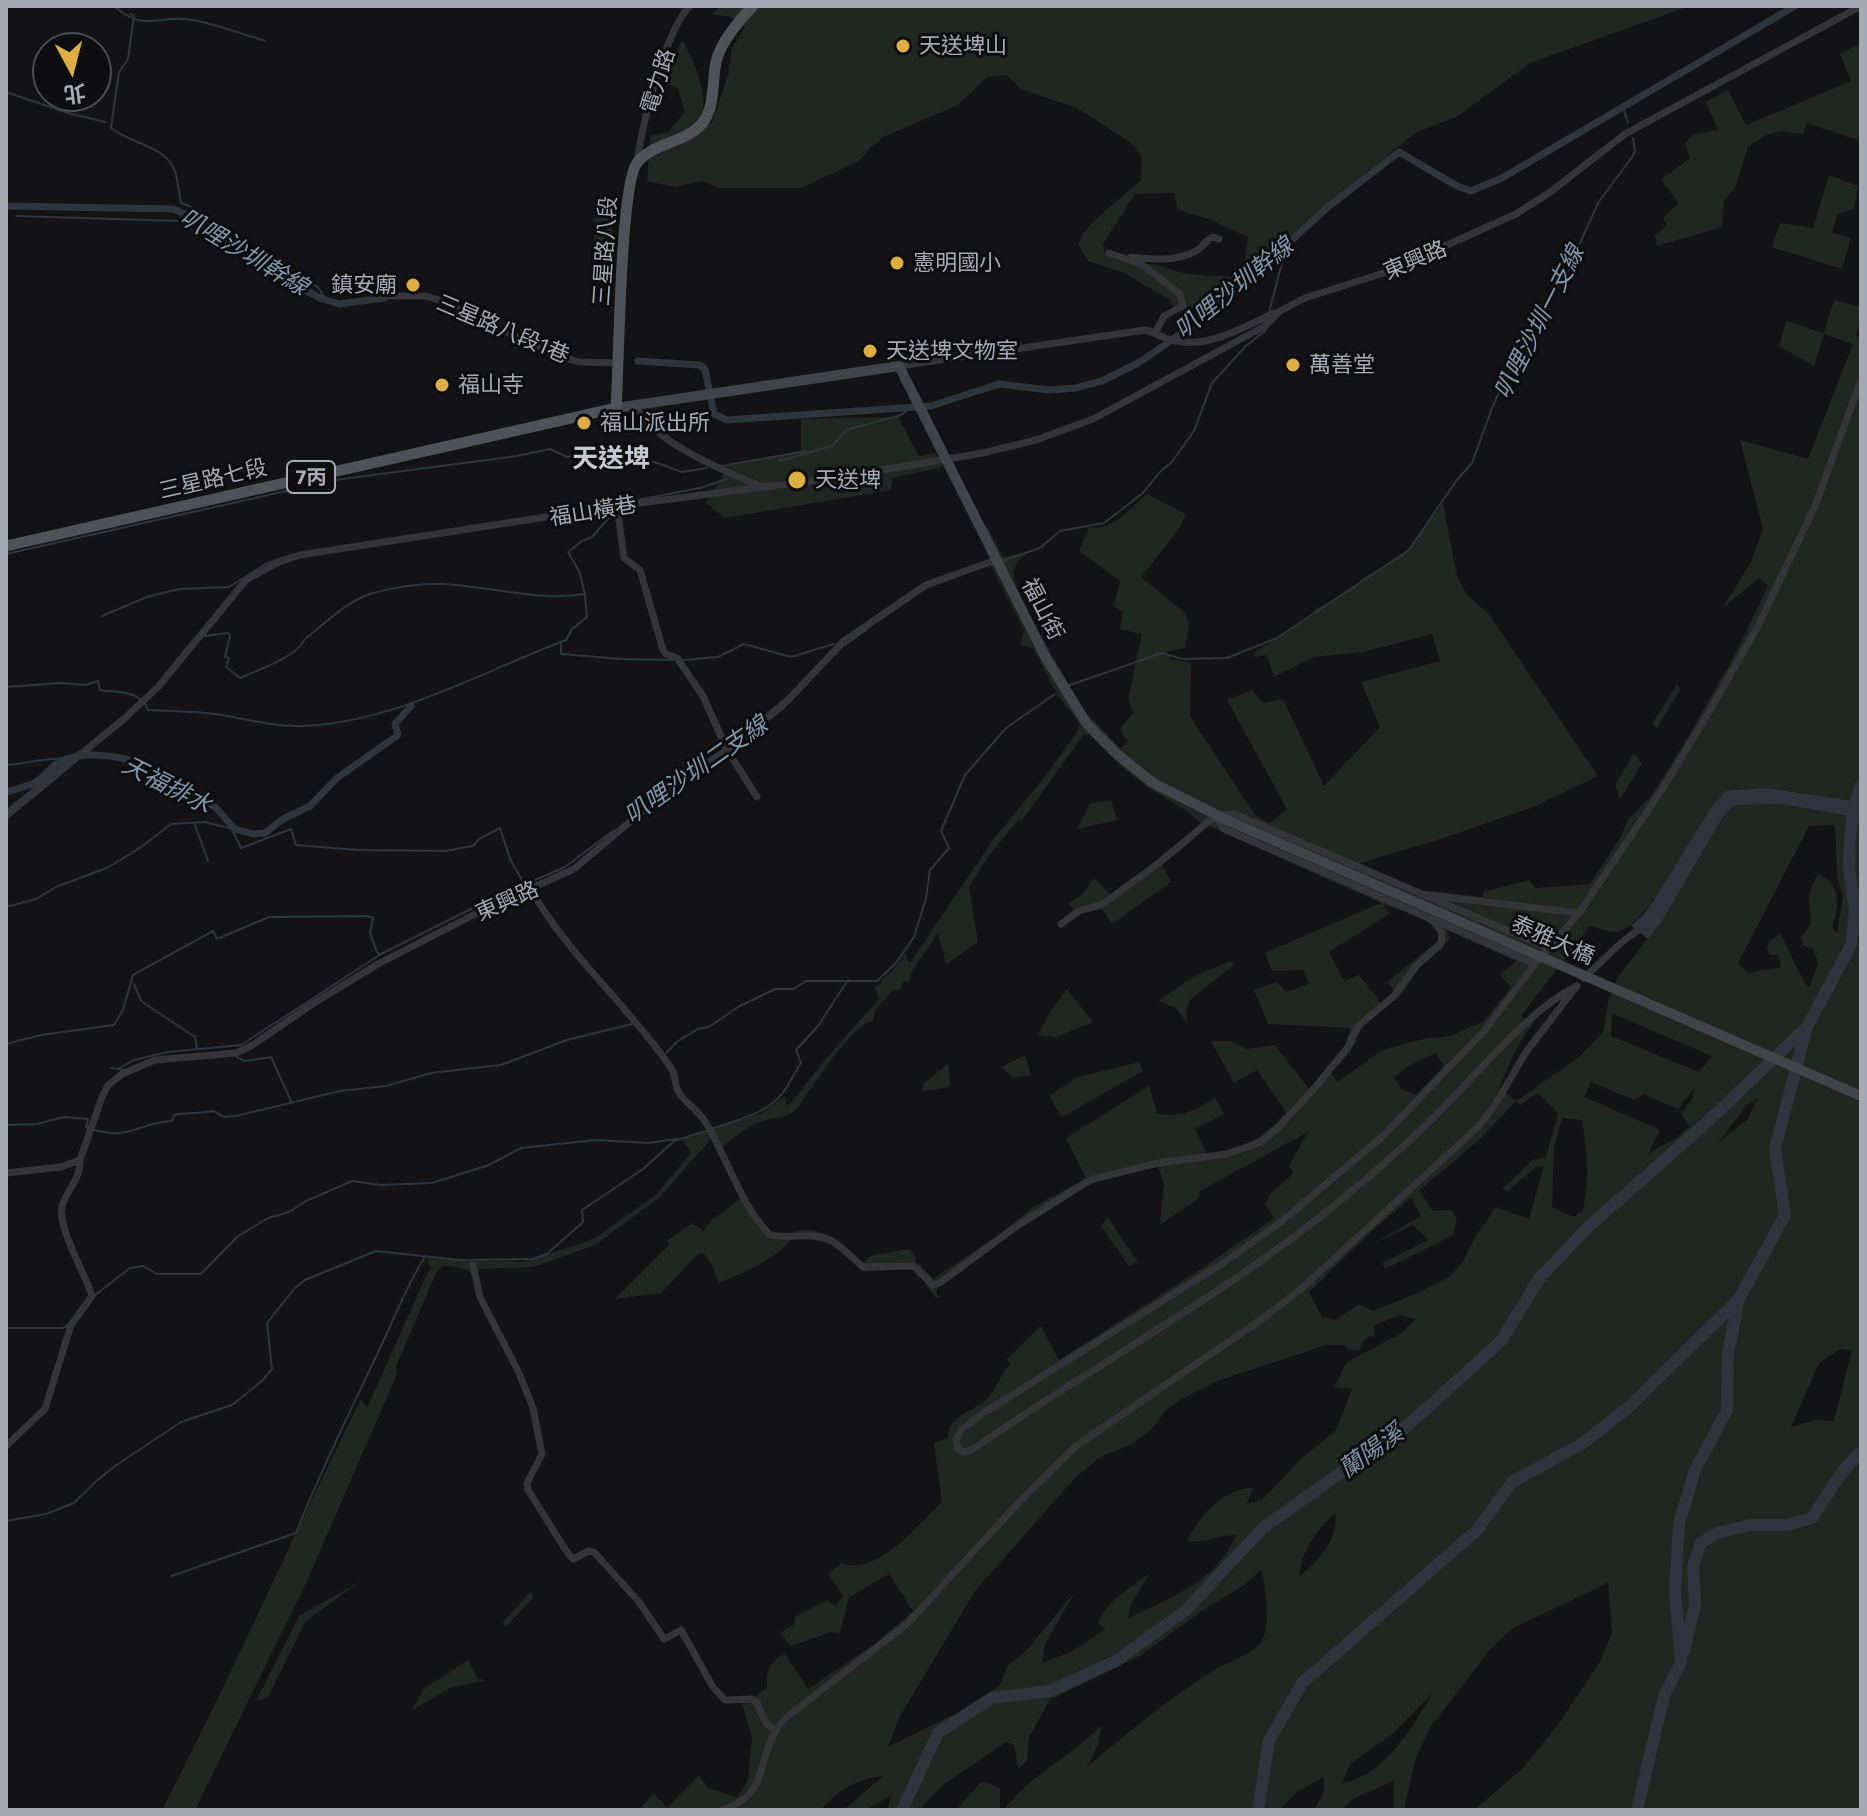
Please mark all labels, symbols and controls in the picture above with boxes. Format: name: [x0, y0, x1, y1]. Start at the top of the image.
north arrow: [32, 32, 112, 112]
place label: 天送埤山: [919, 33, 1007, 59]
marker: 天送埤山: [894, 37, 912, 55]
street label: 電力路: [636, 46, 680, 116]
text: 北: [62, 80, 87, 109]
street label: 三星路八段: [588, 195, 622, 307]
water label: 叭哩沙圳幹線: [175, 203, 313, 301]
water label: 叭哩沙圳幹線: [1169, 231, 1299, 345]
street label: 東興路: [1379, 235, 1451, 285]
water label: 叭哩沙圳一支線: [1488, 241, 1590, 403]
place label: 憲明國小: [913, 250, 1001, 276]
marker: 憲明國小: [888, 254, 906, 272]
place label: 鎮安廟: [331, 272, 397, 298]
marker: 鎮安廟: [404, 276, 422, 294]
street label: 三星路八段1巷: [433, 289, 573, 369]
place label: 天送埤文物室: [886, 338, 1018, 364]
marker: 天送埤文物室: [861, 342, 879, 360]
place label: 萬善堂: [1309, 352, 1375, 378]
marker: 萬善堂: [1284, 356, 1302, 374]
place label: 福山寺: [458, 372, 524, 398]
marker: 福山寺: [433, 376, 451, 394]
place label: 福山派出所: [600, 410, 710, 436]
marker: 福山派出所: [575, 414, 593, 432]
district label: 天送埤: [572, 442, 650, 474]
street label: 三星路七段: [156, 454, 270, 504]
road number: 7丙: [287, 461, 335, 493]
place label: 天送埤: [815, 467, 881, 493]
marker: 天送埤: [786, 469, 808, 491]
street label: 福山橫巷: [547, 491, 639, 531]
street label: 福山街: [1016, 574, 1070, 644]
water label: 叭哩沙圳二支線: [619, 710, 773, 830]
water label: 天福排水: [118, 750, 216, 820]
street label: 東興路: [471, 876, 543, 926]
street label: 泰雅大橋: [1507, 910, 1599, 970]
water label: 蘭陽溪: [1333, 1418, 1409, 1484]

